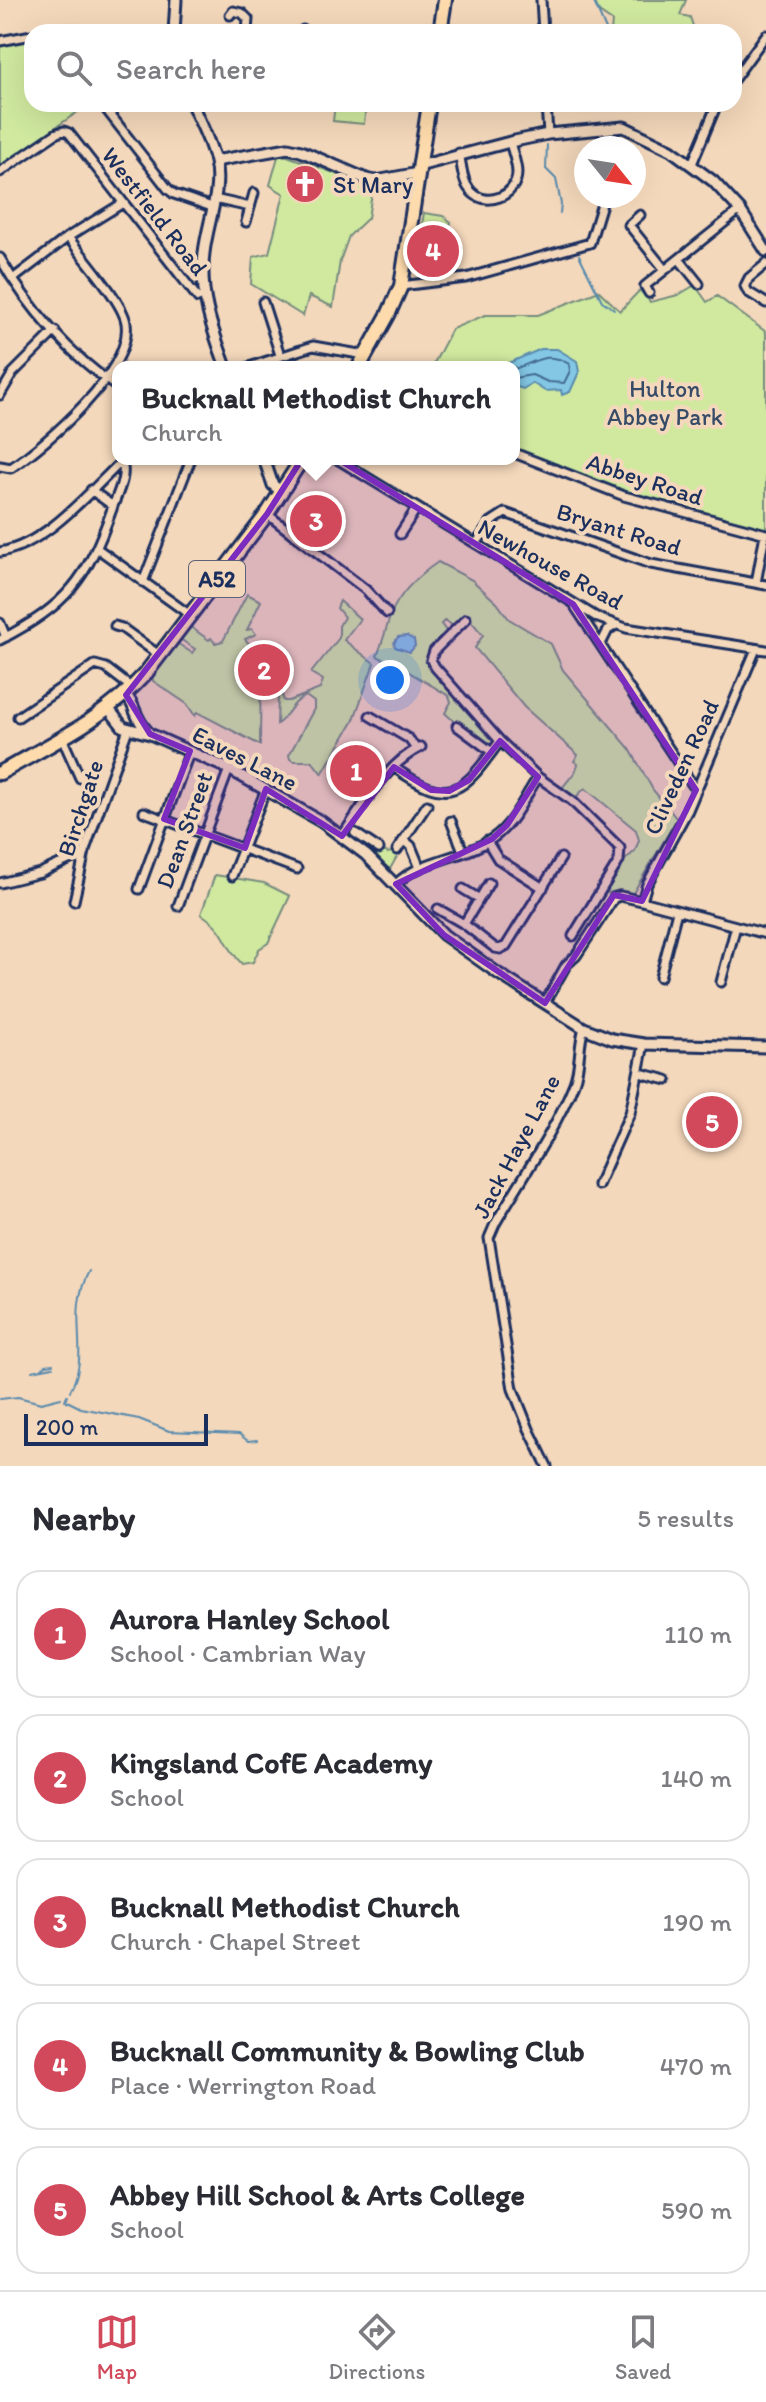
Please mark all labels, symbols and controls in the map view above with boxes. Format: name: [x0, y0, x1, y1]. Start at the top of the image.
search box: [24, 24, 742, 112]
icon: search: [52, 46, 96, 90]
text: Search here: [116, 50, 266, 87]
north arrow: [574, 136, 646, 208]
street label: Westfield Road: [96, 141, 214, 281]
church icon: St Mary: [284, 163, 326, 205]
place label: St Mary: [333, 170, 414, 199]
pin: 4: [407, 221, 459, 281]
popup: [112, 361, 520, 465]
park label: Hulton Abbey Park: [607, 374, 723, 431]
text: Bucknall Methodist Church: [141, 379, 491, 416]
text: Church: [141, 416, 222, 448]
street label: Abbey Road: [583, 447, 707, 511]
pin: 3: [290, 491, 342, 551]
street label: Bryant Road: [553, 496, 685, 562]
street label: Newhouse Road: [473, 512, 629, 616]
road number: A52: [189, 561, 245, 597]
pin: 2: [238, 640, 290, 700]
your location: [370, 660, 410, 700]
street label: Cliveden Road: [637, 695, 725, 839]
street label: Eaves Lane: [188, 719, 302, 797]
pin: 1: [330, 741, 382, 801]
street label: Birchgate: [51, 756, 109, 860]
street label: Dean Street: [149, 768, 219, 892]
street label: Jack Haye Lane: [466, 1069, 566, 1223]
pin: 5: [686, 1092, 738, 1152]
scale bar: [24, 1410, 208, 1446]
text: 200 m: [36, 1414, 98, 1441]
text: Nearby: [32, 1498, 135, 1539]
text: 5 results: [637, 1502, 734, 1534]
text: Aurora Hanley School: [110, 1600, 389, 1637]
text: 1: [54, 1618, 66, 1650]
text: 110 m: [664, 1618, 732, 1650]
text: School · Cambrian Way: [110, 1637, 366, 1669]
text: Kingsland CofE Academy: [110, 1744, 432, 1781]
text: 2: [53, 1762, 67, 1794]
text: 140 m: [661, 1762, 732, 1794]
text: School: [110, 1781, 184, 1813]
text: Bucknall Methodist Church: [110, 1888, 460, 1925]
text: 3: [53, 1906, 67, 1938]
text: 190 m: [663, 1906, 732, 1938]
text: Church · Chapel Street: [110, 1925, 361, 1957]
text: Bucknall Community & Bowling Club: [110, 2032, 585, 2069]
text: 4: [52, 2050, 68, 2082]
text: 470 m: [660, 2050, 732, 2082]
text: Place · Werrington Road: [110, 2069, 376, 2101]
text: Abbey Hill School & Arts College: [110, 2176, 525, 2213]
text: 5: [53, 2194, 67, 2226]
text: 590 m: [661, 2194, 732, 2226]
text: School: [110, 2213, 184, 2245]
tab: Map: [95, 2310, 139, 2385]
tab: Directions: [329, 2310, 425, 2385]
tab: Saved: [615, 2310, 671, 2385]

